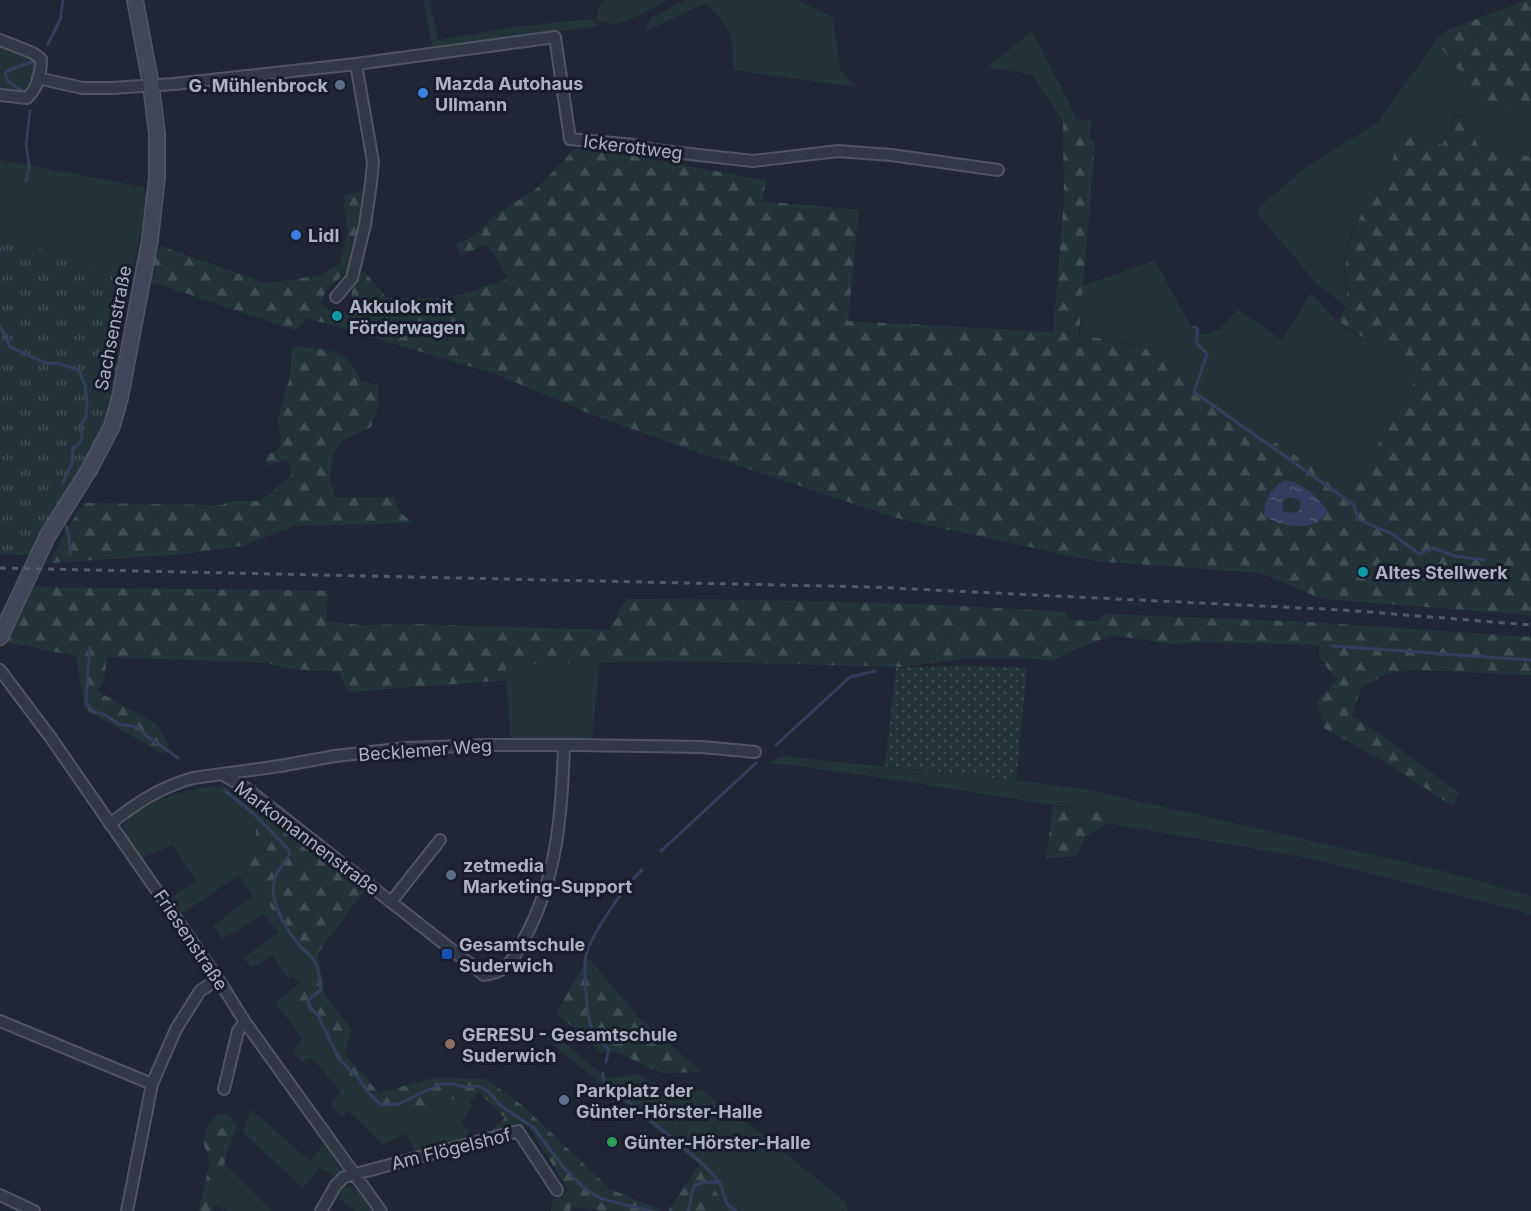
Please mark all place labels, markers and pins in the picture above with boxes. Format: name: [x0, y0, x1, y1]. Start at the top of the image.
place label: Mazda Autohaus Ullmann: [435, 73, 583, 115]
place label: G. Mühlenbrock: [188, 75, 329, 96]
marker: G. Mühlenbrock: [333, 78, 347, 92]
marker: Mazda Autohaus Ullmann: [416, 86, 430, 100]
place label: Lidl: [308, 225, 339, 246]
marker: Lidl: [289, 228, 303, 242]
place label: Akkulok mit Förderwagen: [349, 296, 466, 338]
marker: Akkulok mit Förderwagen: [330, 309, 344, 323]
place label: Altes Stellwerk: [1375, 562, 1508, 583]
marker: Altes Stellwerk: [1356, 565, 1370, 579]
place label: zetmedia Marketing-Support: [463, 855, 632, 897]
marker: zetmedia Marketing-Support: [444, 868, 458, 882]
place label: Gesamtschule Suderwich: [459, 934, 586, 976]
marker: Gesamtschule Suderwich: [440, 947, 454, 961]
place label: GERESU - Gesamtschule Suderwich: [462, 1024, 678, 1066]
marker: GERESU - Gesamtschule Suderwich: [443, 1037, 457, 1051]
place label: Parkplatz der Günter-Hörster-Halle: [576, 1080, 763, 1122]
marker: Parkplatz der Günter-Hörster-Halle: [557, 1093, 571, 1107]
place label: Günter-Hörster-Halle: [624, 1132, 811, 1153]
marker: Günter-Hörster-Halle: [605, 1135, 619, 1149]

